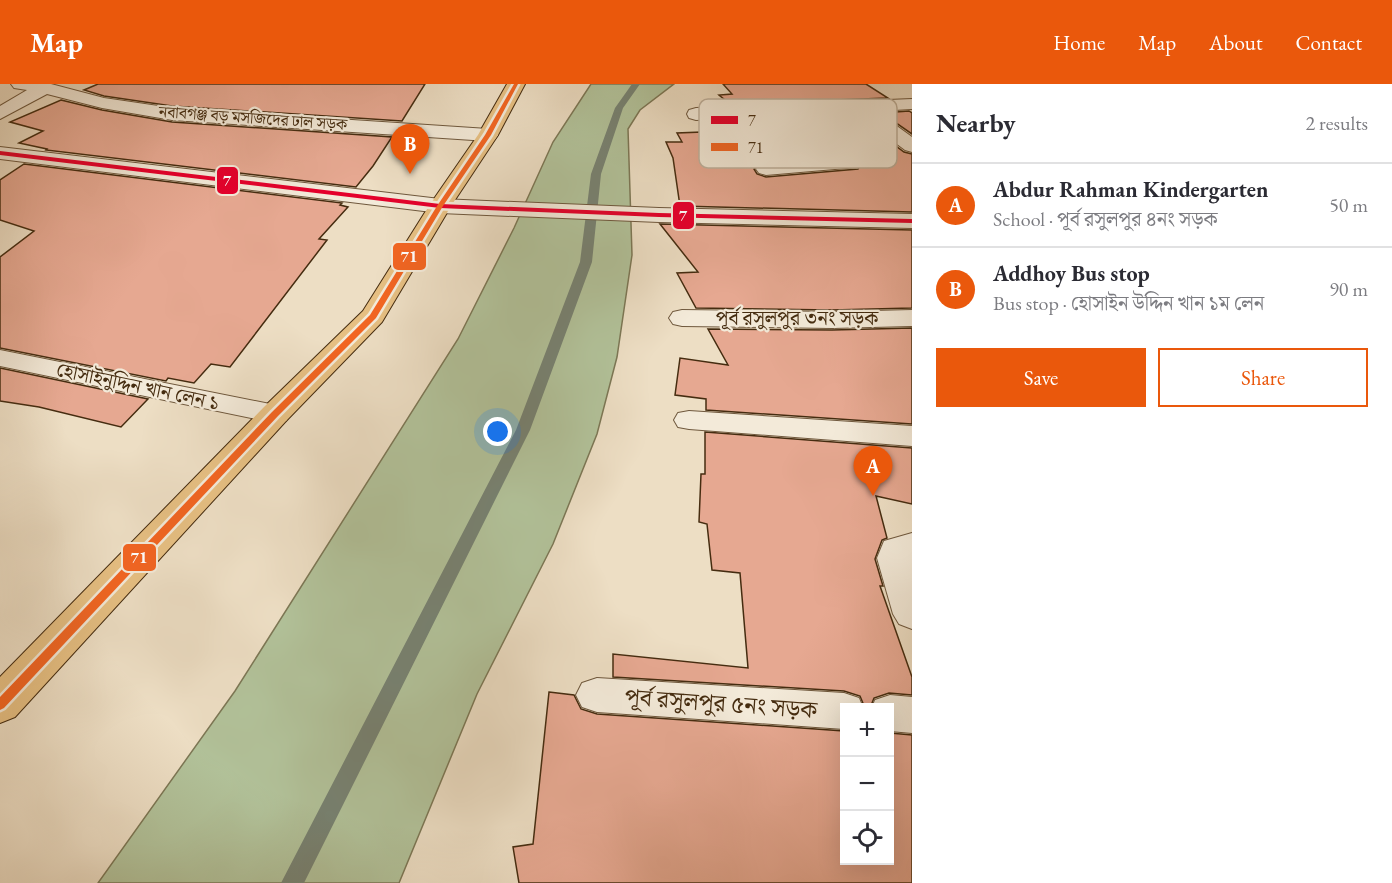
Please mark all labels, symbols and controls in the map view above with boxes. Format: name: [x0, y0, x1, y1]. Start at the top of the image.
text: Map: [30, 24, 83, 60]
text: Home: [1053, 29, 1105, 56]
text: Map: [1138, 29, 1176, 56]
text: About: [1209, 29, 1262, 56]
text: Contact: [1295, 29, 1362, 56]
legend: [699, 99, 897, 168]
street label: নবাবগঞ্জ বড় মসজিদের ঢাল সড়ক: [157, 101, 349, 135]
text: Nearby: [936, 106, 1016, 140]
text: 7: [748, 110, 756, 131]
text: 2 results: [1305, 110, 1368, 136]
pin: B: [390, 124, 430, 174]
text: 71: [748, 137, 763, 158]
line badge: 7: [216, 166, 239, 195]
text: 7: [223, 170, 232, 191]
text: Abdur Rahman Kindergarten: [993, 175, 1268, 204]
text: A: [948, 192, 963, 218]
text: 50 m: [1329, 192, 1368, 218]
line badge: 7: [672, 201, 695, 230]
text: 7: [679, 205, 688, 226]
text: School · পূর্ব রসুলপুর ৪নং সড়ক: [993, 206, 1218, 232]
line badge: 71: [392, 242, 427, 271]
text: 71: [401, 246, 417, 267]
text: Addhoy Bus stop: [993, 259, 1150, 288]
text: B: [949, 276, 962, 302]
text: 90 m: [1329, 276, 1368, 302]
text: Bus stop · হোসাইন উদ্দিন খান ১ম লেন: [993, 290, 1264, 316]
street label: পূর্ব রসুলপুর ৩নং সড়ক: [716, 305, 879, 331]
button: Save: [936, 348, 1146, 407]
button: Share: [1158, 348, 1368, 407]
street label: হোসাইনুদ্দিন খান লেন ১: [54, 356, 222, 416]
your location: [483, 417, 512, 446]
pin: A: [854, 446, 892, 496]
line badge: 71: [122, 543, 157, 572]
text: 71: [131, 547, 147, 568]
street label: পূর্ব রসুলপুর ৫নং সড়ক: [624, 681, 819, 725]
map controls: [840, 703, 894, 865]
button: +: [840, 703, 894, 757]
button: −: [840, 757, 894, 811]
button: locate: [840, 811, 894, 865]

